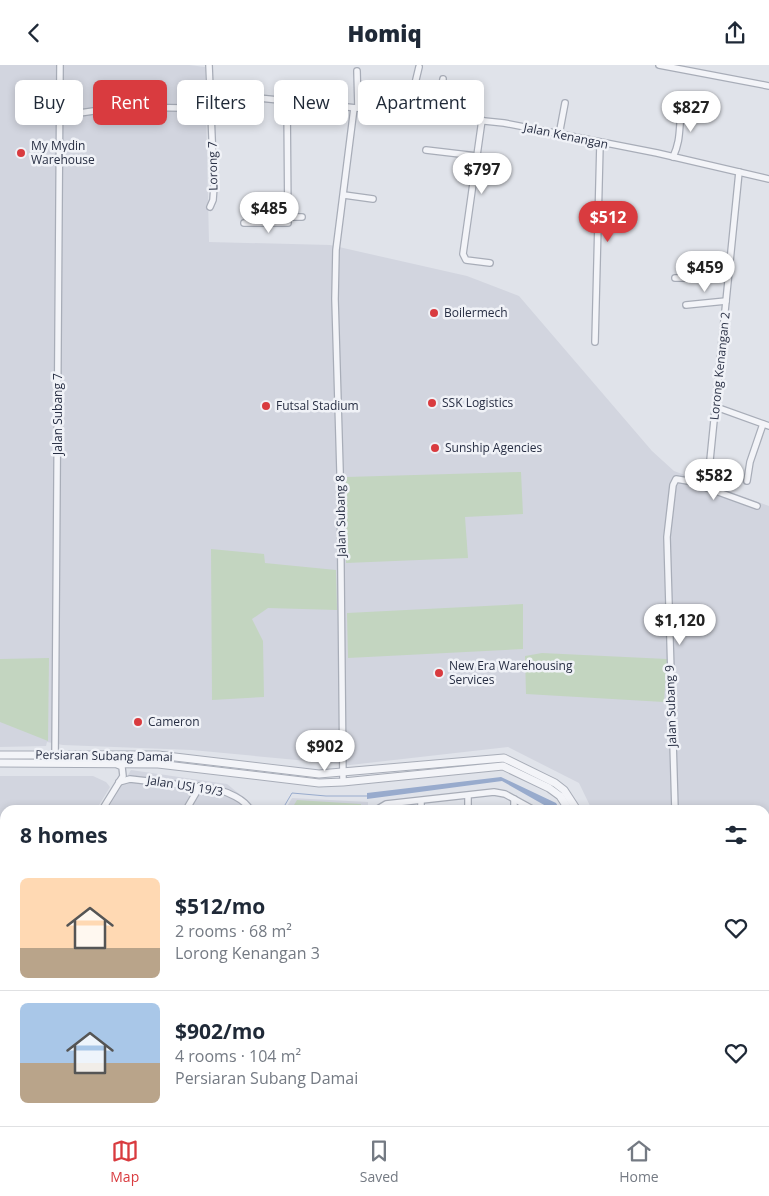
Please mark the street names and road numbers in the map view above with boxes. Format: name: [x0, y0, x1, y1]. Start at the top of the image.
street label: Jalan Kenangan: [521, 118, 610, 153]
street label: Lorong 7: [204, 141, 221, 191]
street label: Lorong Kenangan 2: [705, 311, 734, 421]
street label: Jalan Subang 7: [49, 373, 66, 456]
street label: Jalan Subang 8: [331, 475, 350, 558]
street label: Jalan Subang 9: [661, 665, 680, 748]
street label: Persiaran Subang Damai: [35, 746, 173, 765]
street label: Jalan USJ 19/3: [145, 771, 224, 800]

